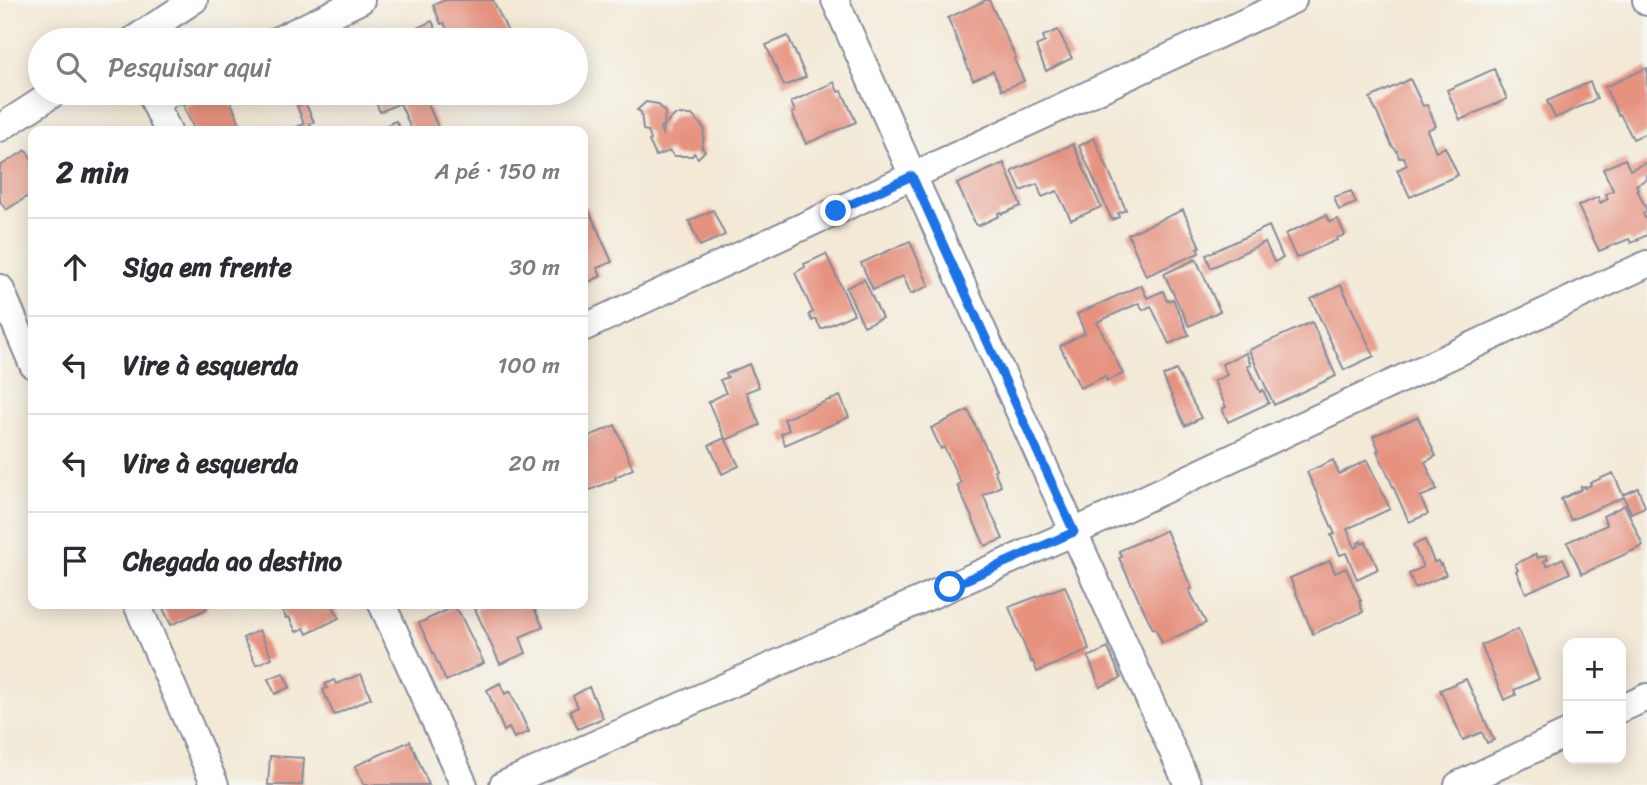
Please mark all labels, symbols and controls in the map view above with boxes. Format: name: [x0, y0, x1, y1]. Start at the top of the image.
search box: [28, 28, 588, 105]
text: Pesquisar aqui: [108, 44, 271, 90]
icon: search: [52, 48, 90, 86]
text: 2 min: [56, 145, 129, 199]
text: A pé · 150 m: [435, 151, 560, 192]
route end: [820, 195, 851, 226]
text: Siga em frente: [123, 244, 292, 290]
text: 30 m: [509, 247, 560, 288]
icon: ahead: [56, 248, 94, 286]
text: Vire à esquerda: [123, 342, 298, 388]
text: 100 m: [497, 345, 560, 386]
icon: left: [56, 346, 94, 384]
text: Vire à esquerda: [123, 440, 298, 486]
text: 20 m: [509, 443, 560, 484]
icon: left: [56, 444, 94, 482]
text: Chegada ao destino: [123, 538, 342, 584]
icon: arrive: [56, 542, 94, 580]
route start: [934, 571, 965, 602]
map controls: [1563, 638, 1626, 764]
button: +: [1563, 638, 1626, 701]
button: −: [1563, 701, 1626, 764]

